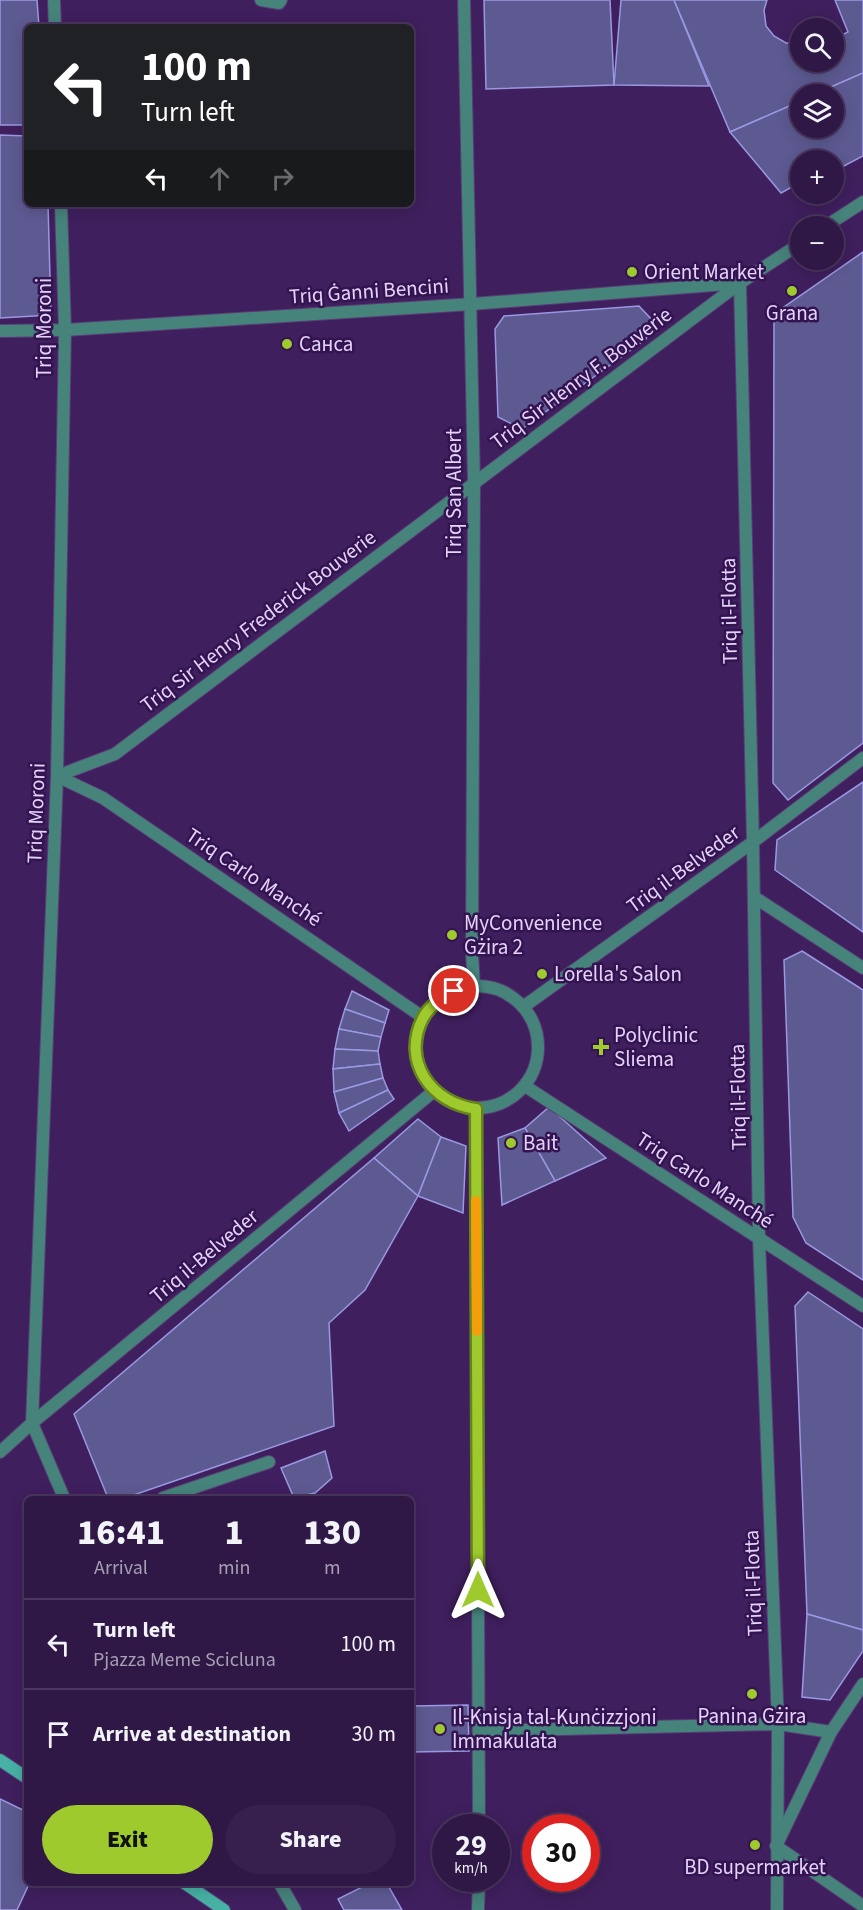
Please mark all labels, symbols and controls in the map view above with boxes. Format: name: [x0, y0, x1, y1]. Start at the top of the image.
map controls: [790, 18, 844, 270]
button: search: [790, 18, 844, 72]
text: 100 m: [141, 37, 252, 97]
icon: left: [42, 48, 120, 126]
button: layers: [790, 84, 844, 138]
text: Turn left: [141, 93, 235, 132]
button: +: [790, 150, 844, 204]
icon: left: [140, 162, 173, 195]
icon: ahead: [203, 162, 236, 195]
icon: right: [266, 162, 299, 195]
button: −: [790, 216, 844, 270]
place label: Orient Market: [644, 257, 764, 287]
marker: Orient Market: [625, 265, 639, 279]
street label: Triq Ġanni Bencini: [288, 270, 450, 312]
street label: Triq Moroni: [29, 278, 59, 378]
marker: Grana: [785, 284, 799, 298]
place label: Grana: [766, 298, 818, 328]
street label: Triq Sir Henry F. Bouverie: [484, 300, 678, 456]
place label: Санса: [299, 329, 353, 359]
marker: Санса: [280, 337, 294, 351]
street label: Triq San Albert: [439, 428, 469, 558]
street label: Triq Sir Henry Frederick Bouverie: [134, 522, 382, 720]
street label: Triq il-Flotta: [713, 558, 745, 664]
street label: Triq Moroni: [19, 762, 53, 864]
street label: Triq il-Belveder: [620, 817, 746, 920]
street label: Triq Carlo Manché: [180, 820, 328, 934]
place label: MyConvenience Gżira 2: [464, 908, 602, 962]
marker: MyConvenience Gżira 2: [445, 928, 459, 942]
place label: Lorella's Salon: [554, 959, 682, 989]
pin: [428, 965, 479, 1016]
marker: Lorella's Salon: [535, 967, 549, 981]
icon: arrive: [437, 974, 470, 1007]
place label: Polyclinic Sliema: [614, 1020, 699, 1074]
marker: Polyclinic Sliema: [592, 1038, 610, 1056]
street label: Triq il-Flotta: [722, 1044, 754, 1150]
street label: Triq Carlo Manché: [631, 1124, 779, 1236]
place label: Bait: [523, 1128, 558, 1158]
marker: Bait: [504, 1136, 518, 1150]
street label: Triq il-Belveder: [143, 1201, 265, 1310]
text: 16:41: [77, 1507, 165, 1558]
text: 1: [225, 1507, 244, 1558]
text: 130: [303, 1507, 361, 1558]
street label: Triq il-Flotta: [736, 1529, 770, 1637]
text: Arrival: [94, 1554, 148, 1582]
text: min: [218, 1554, 250, 1582]
text: m: [324, 1554, 340, 1582]
position arrow: [446, 1558, 510, 1622]
text: Turn left: [93, 1614, 175, 1646]
icon: left: [42, 1628, 75, 1661]
text: 100 m: [341, 1628, 396, 1660]
text: Pjazza Meme Scicluna: [93, 1646, 276, 1674]
marker: Panina Gżira: [745, 1687, 759, 1701]
place label: Panina Gżira: [698, 1701, 806, 1731]
place label: Il-Knisja tal-Kunċizzjoni Immakulata: [452, 1702, 657, 1756]
icon: arrive: [42, 1718, 75, 1751]
text: Arrive at destination: [93, 1718, 291, 1750]
text: 30 m: [351, 1718, 396, 1750]
marker: Il-Knisja tal-Kunċizzjoni Immakulata: [433, 1722, 447, 1736]
button: Exit: [42, 1805, 213, 1874]
button: Share: [225, 1805, 396, 1874]
speed limit sign: 30: [522, 1814, 600, 1892]
text: 29: [455, 1824, 487, 1867]
marker: BD supermarket: [748, 1838, 762, 1852]
place label: BD supermarket: [684, 1852, 826, 1882]
text: km/h: [454, 1858, 488, 1879]

